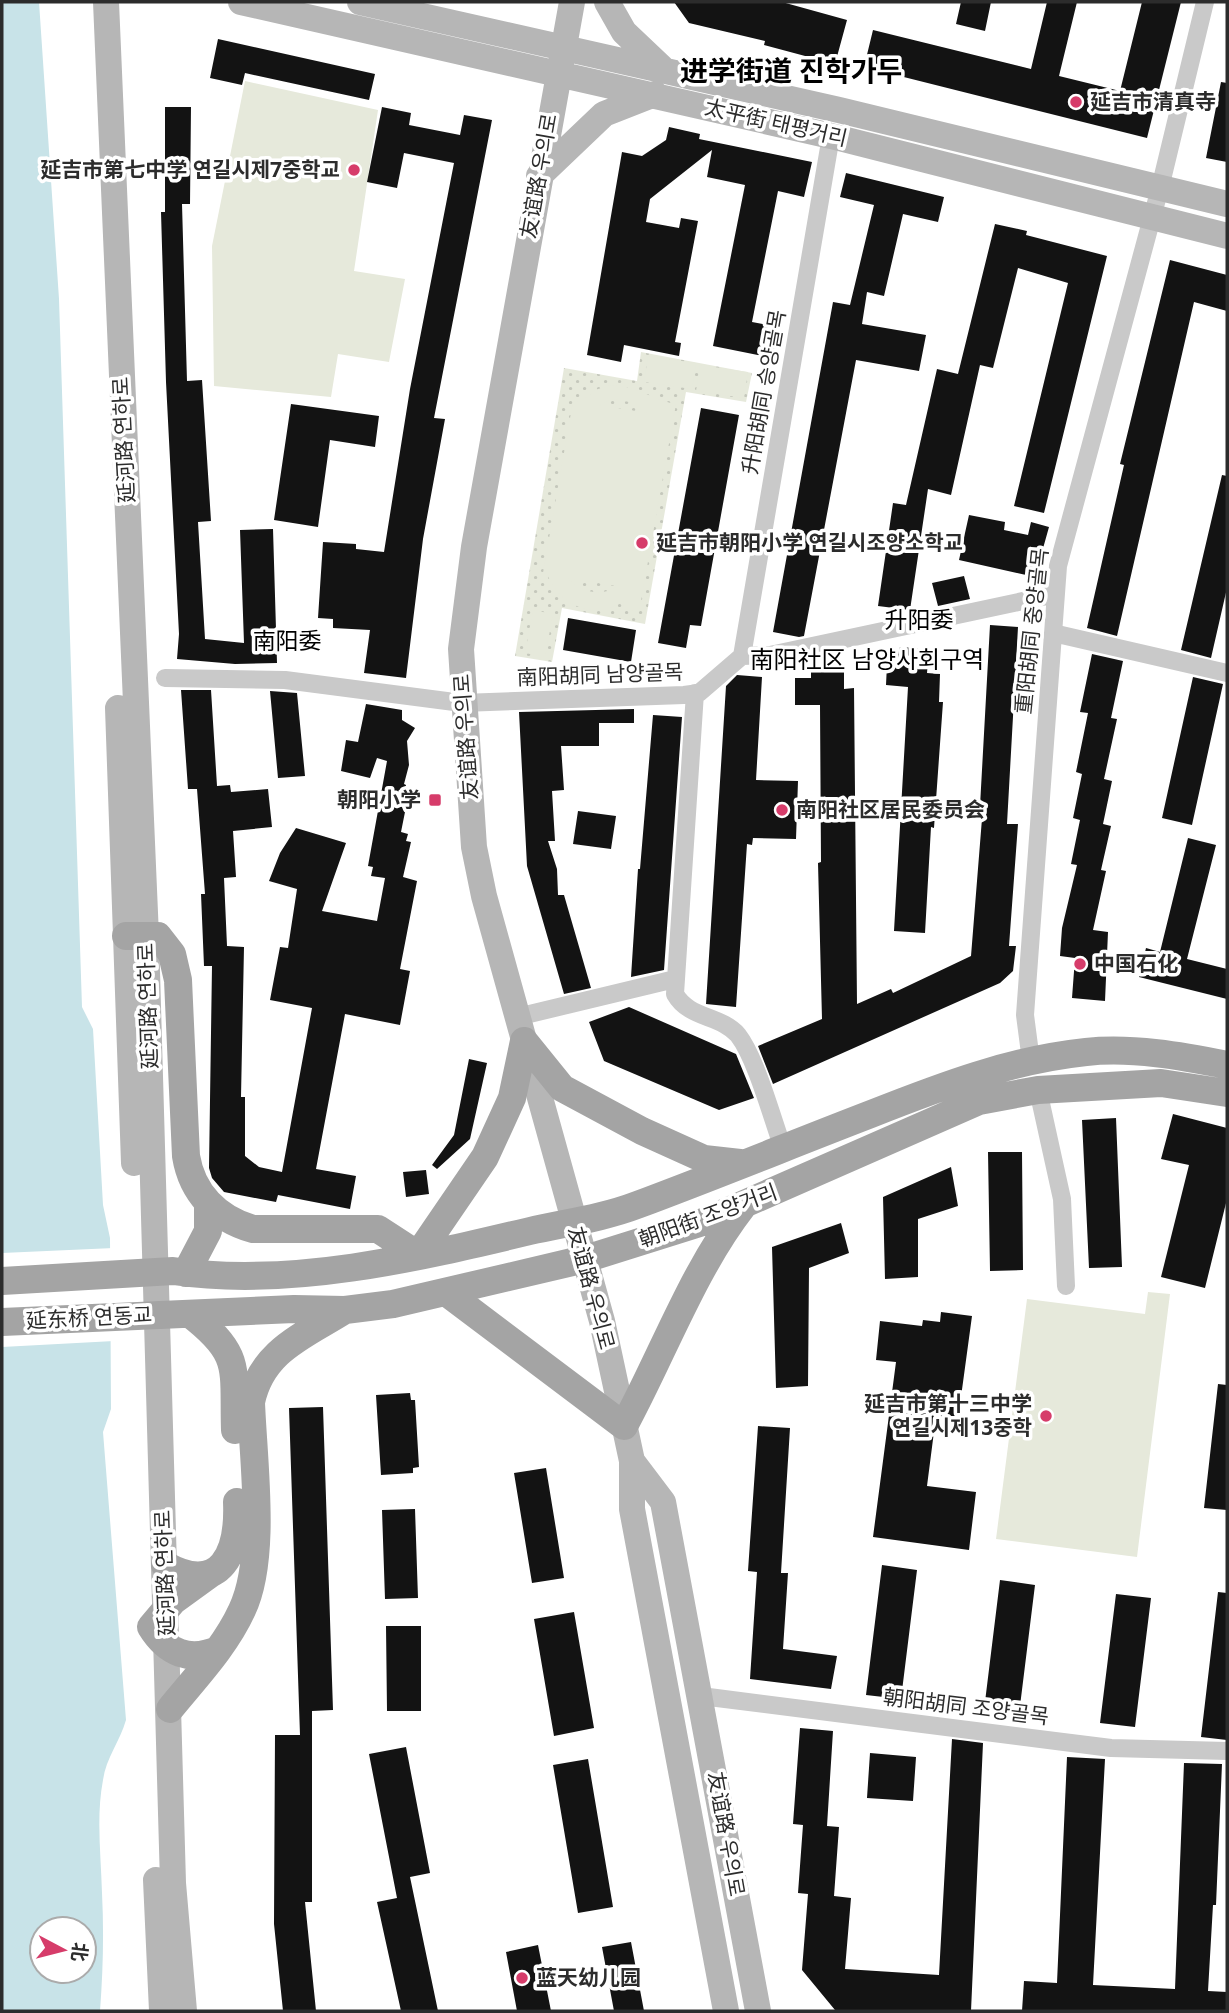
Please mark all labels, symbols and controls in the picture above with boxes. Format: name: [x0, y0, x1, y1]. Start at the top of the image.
district label: 进学街道 진학가두: [680, 51, 902, 89]
place label: 延吉市清真寺: [1090, 87, 1216, 115]
street label: 太平街 태평거리: [702, 92, 850, 152]
marker: 延吉市清真寺: [1068, 94, 1084, 110]
street label: 友谊路 우의로: [513, 111, 563, 241]
place label: 延吉市第七中学 연길시제7중학교: [40, 155, 340, 183]
marker: 延吉市第七中学 연길시제7중학교: [346, 162, 362, 178]
street label: 升阳胡同 승양골목: [735, 307, 791, 476]
street label: 延河路 연하로: [106, 376, 140, 504]
place label: 延吉市朝阳小学 연길시조양소학교: [656, 528, 963, 556]
marker: 延吉市朝阳小学 연길시조양소학교: [634, 535, 650, 551]
street label: 重阳胡同 중양골목: [1008, 547, 1054, 715]
district label: 升阳委: [885, 603, 954, 635]
district label: 南阳委: [253, 624, 322, 656]
district label: 南阳社区 남양사회구역: [750, 642, 984, 675]
street label: 南阳胡同 남양골목: [516, 657, 684, 691]
street label: 友谊路 우의로: [447, 673, 483, 801]
place label: 朝阳小学: [337, 785, 421, 813]
marker: 朝阳小学: [427, 792, 443, 808]
place label: 南阳社区居民委员会: [796, 795, 985, 823]
marker: 南阳社区居民委员会: [774, 802, 790, 818]
street label: 延河路 연하로: [131, 942, 163, 1070]
place label: 中国石化: [1094, 949, 1178, 977]
marker: 中国石化: [1072, 956, 1088, 972]
street label: 朝阳街 조양거리: [634, 1177, 781, 1253]
street label: 友谊路 우의로: [562, 1223, 622, 1352]
street label: 延东桥 연동교: [25, 1300, 153, 1334]
place label: 延吉市第十三中学 연길시제13중학: [864, 1389, 1032, 1441]
marker: 延吉市第十三中学 연길시제13중학: [1038, 1408, 1054, 1424]
street label: 延河路 연하로: [148, 1509, 180, 1637]
street label: 朝阳胡同 조양골목: [882, 1682, 1051, 1730]
street label: 友谊路 우의로: [702, 1769, 752, 1899]
north arrow: [28, 1915, 98, 1985]
text: 北: [66, 1941, 94, 1963]
place label: 蓝天幼儿园: [536, 1963, 641, 1991]
marker: 蓝天幼儿园: [514, 1970, 530, 1986]

